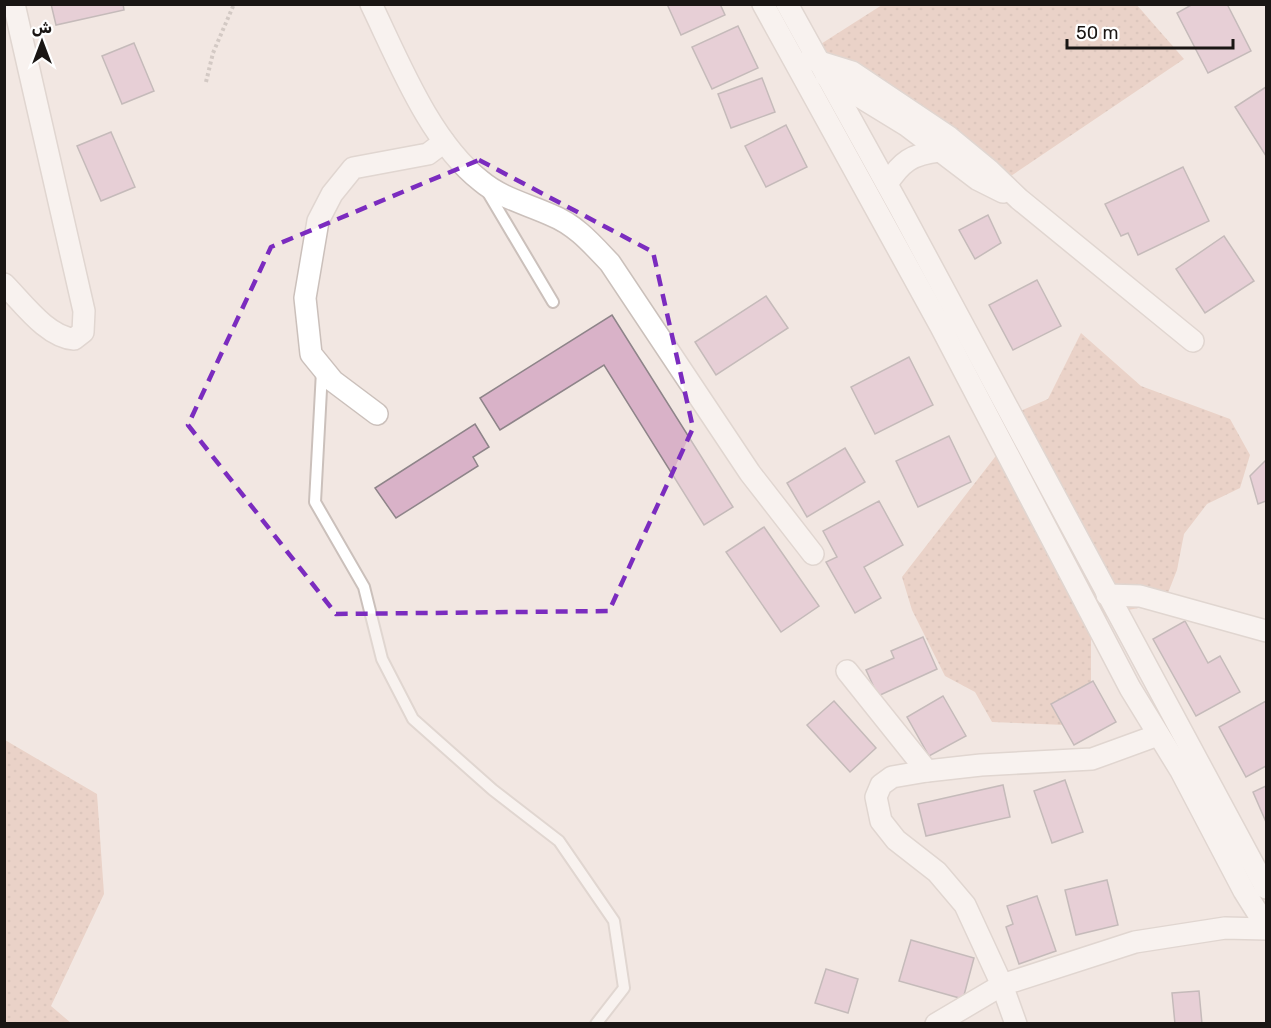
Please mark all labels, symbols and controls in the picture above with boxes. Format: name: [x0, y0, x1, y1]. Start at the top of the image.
north arrow: [12, 12, 72, 72]
scale bar: [1067, 12, 1234, 50]
text: ش: [32, 18, 52, 37]
text: 50 m: [1076, 22, 1119, 44]

